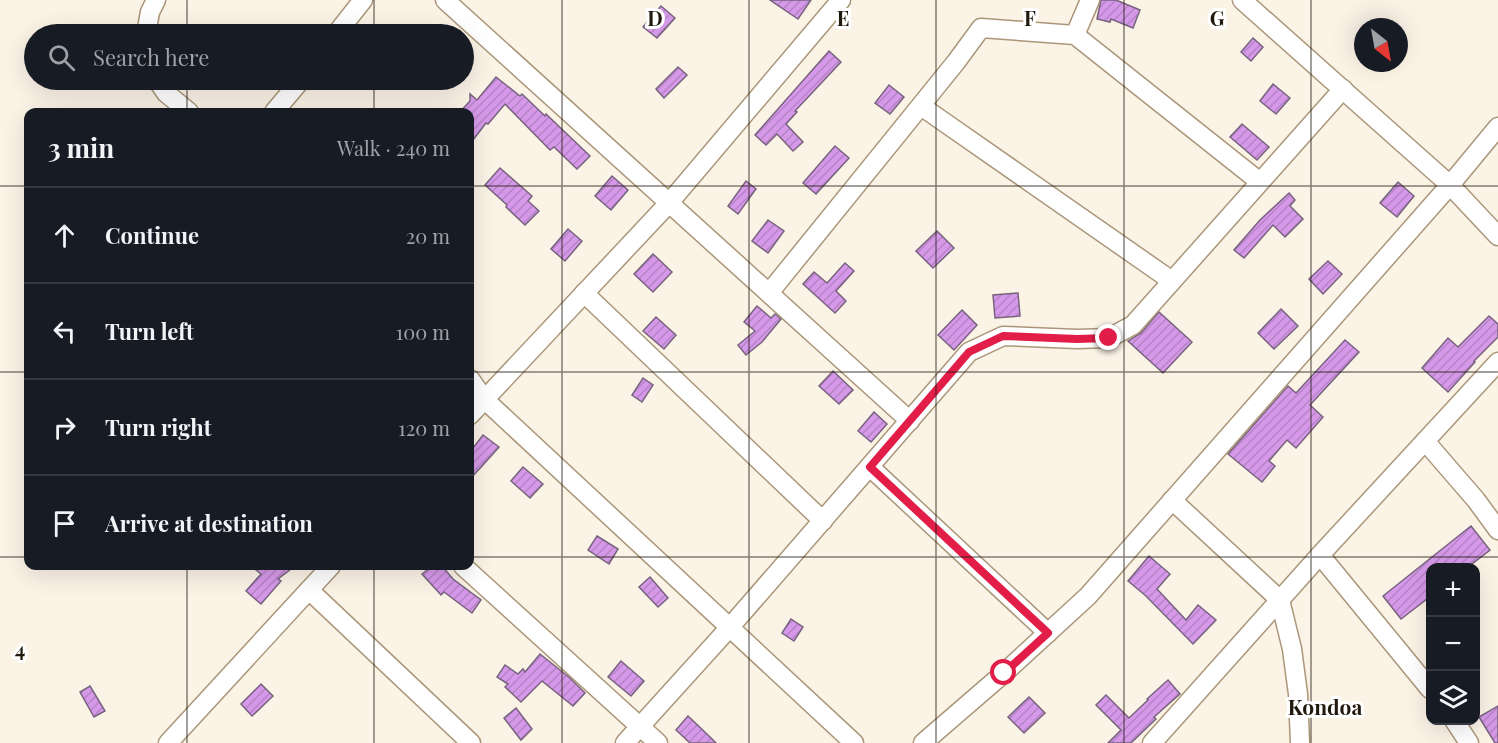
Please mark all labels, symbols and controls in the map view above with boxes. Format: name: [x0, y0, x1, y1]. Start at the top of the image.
text: D: [647, 4, 663, 31]
text: E: [837, 4, 849, 31]
text: F: [1024, 4, 1036, 31]
text: G: [1210, 4, 1225, 31]
north arrow: [1354, 18, 1408, 72]
search box: [24, 24, 474, 90]
icon: search: [45, 41, 78, 74]
text: Search here: [93, 42, 209, 72]
text: 3 min: [48, 130, 114, 165]
text: Walk · 240 m: [337, 134, 450, 161]
icon: ahead: [48, 219, 81, 252]
text: Continue: [105, 220, 199, 250]
text: 20 m: [406, 222, 450, 249]
icon: left: [48, 315, 81, 348]
text: Turn left: [105, 316, 194, 346]
text: 100 m: [396, 318, 450, 345]
route end: [1095, 324, 1121, 350]
icon: right: [48, 411, 81, 444]
text: Turn right: [105, 412, 211, 442]
text: 120 m: [398, 414, 450, 441]
icon: arrive: [48, 507, 81, 540]
text: Arrive at destination: [105, 508, 313, 538]
map controls: [1426, 563, 1480, 725]
button: +: [1426, 563, 1480, 617]
button: −: [1426, 617, 1480, 671]
text: 4: [15, 635, 25, 662]
route start: [990, 659, 1016, 685]
button: layers: [1426, 671, 1480, 725]
district label: Kondoa: [1288, 692, 1362, 720]

